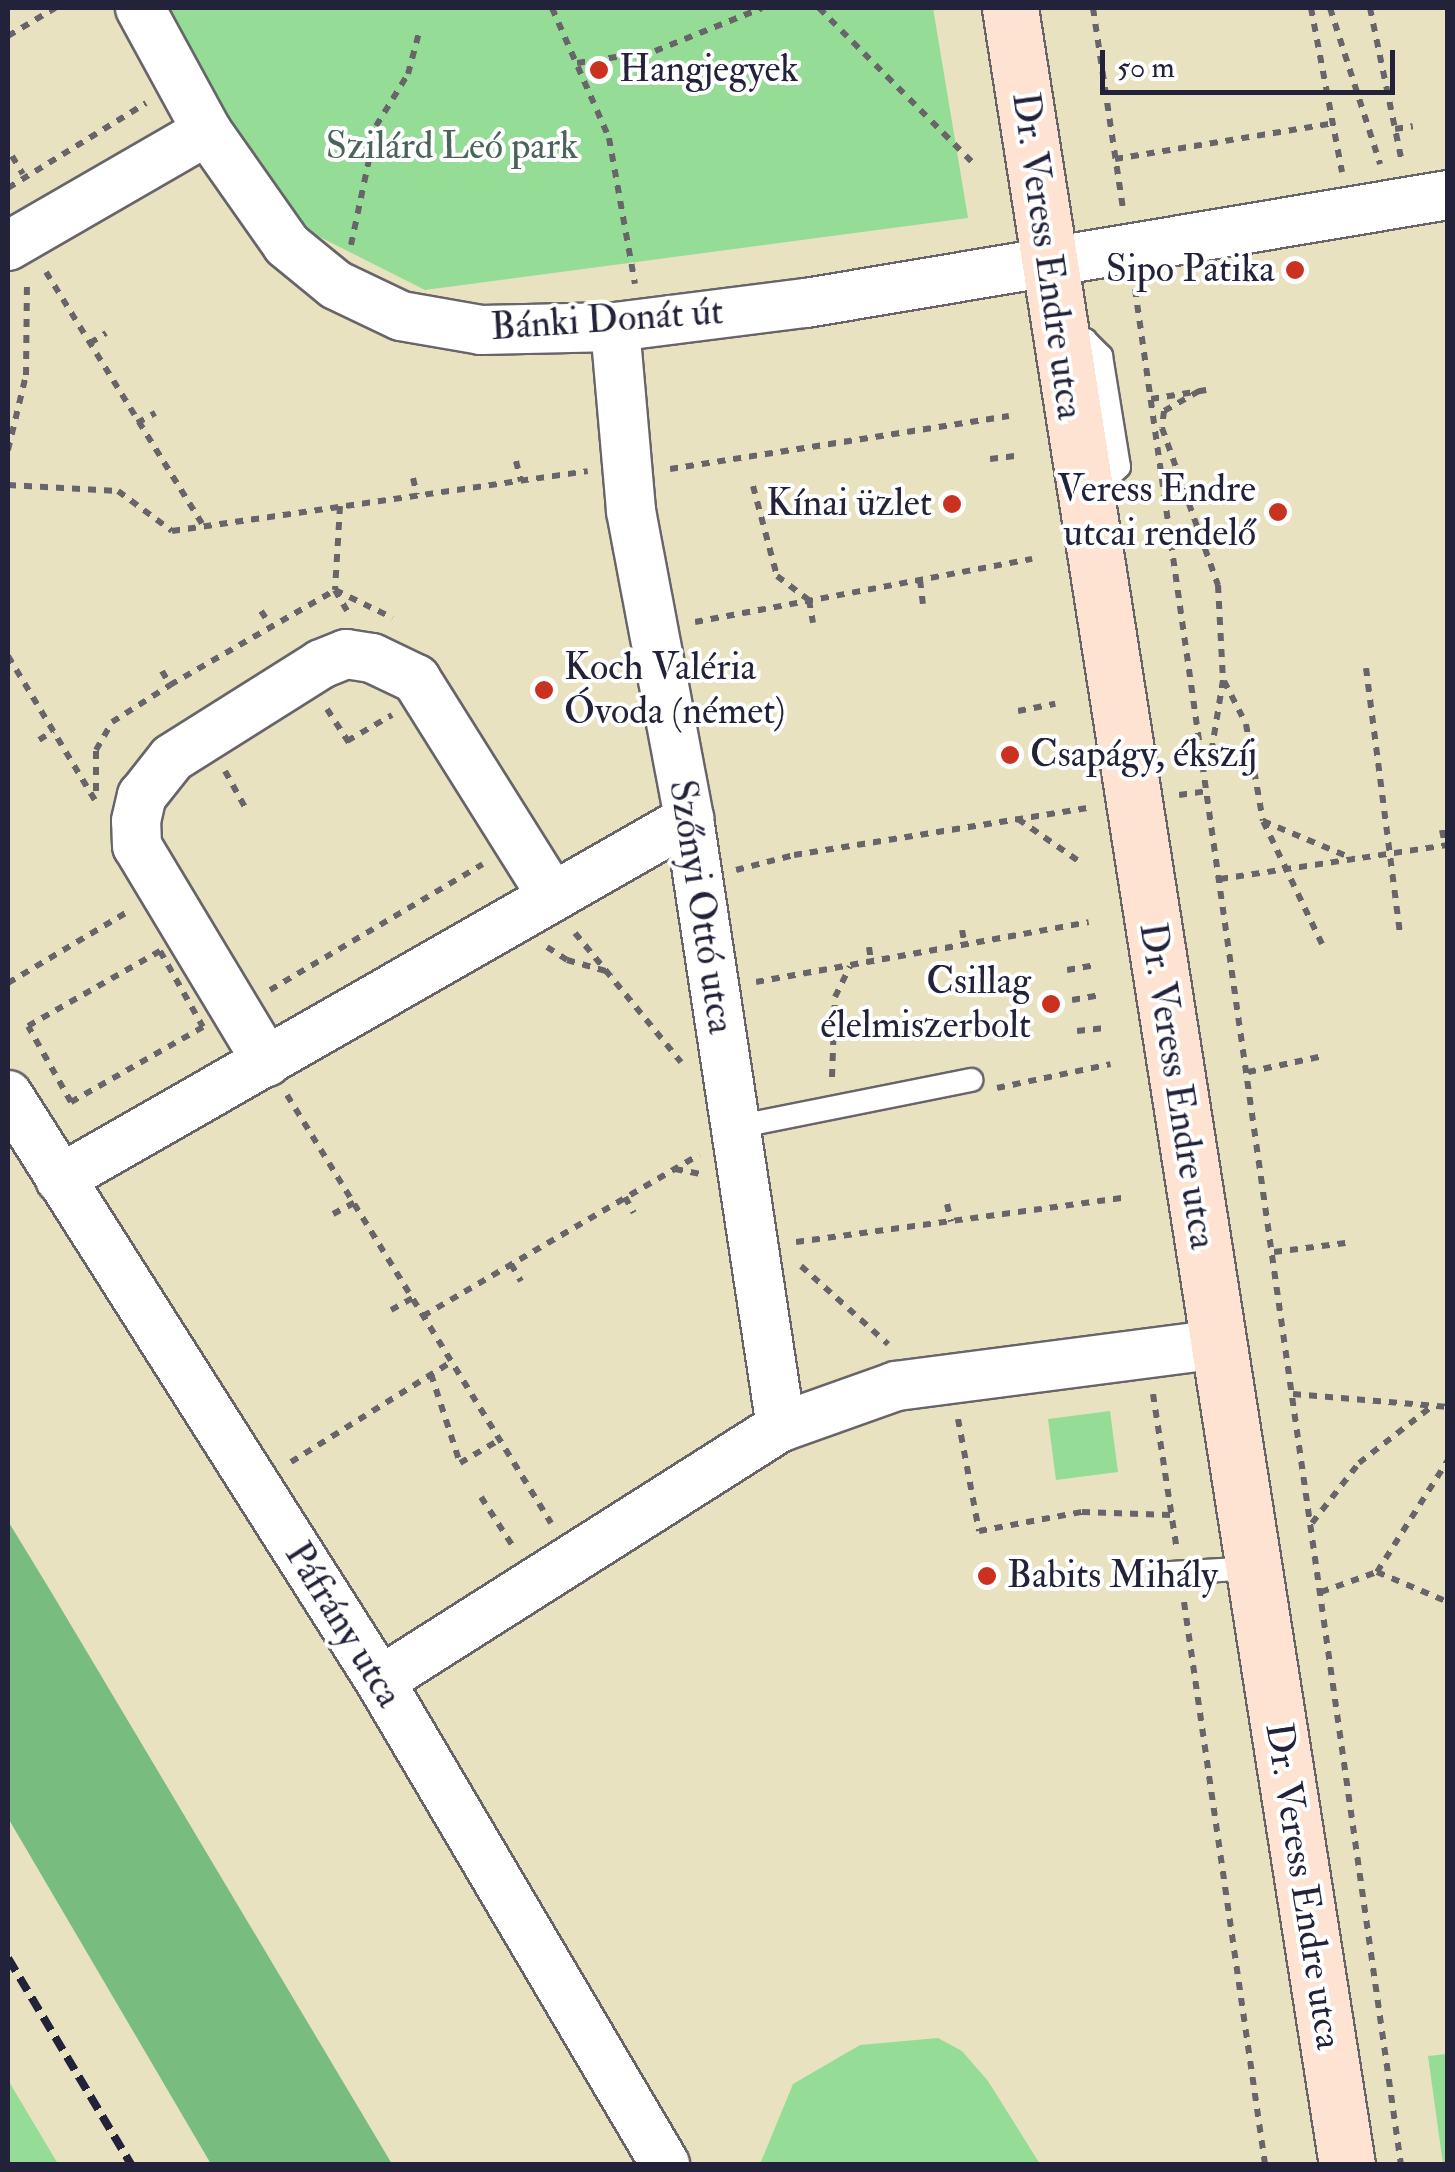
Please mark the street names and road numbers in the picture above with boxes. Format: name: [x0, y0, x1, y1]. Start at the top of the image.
street label: Dr. Veress Endre utca: [1001, 90, 1093, 422]
street label: Bánki Donát út: [489, 289, 725, 351]
street label: Szőnyi Ottó utca: [658, 777, 744, 1037]
street label: Dr. Veress Endre utca: [1129, 920, 1225, 1252]
street label: Páfrány utca: [274, 1534, 412, 1716]
street label: Dr. Veress Endre utca: [1255, 1720, 1351, 2052]

